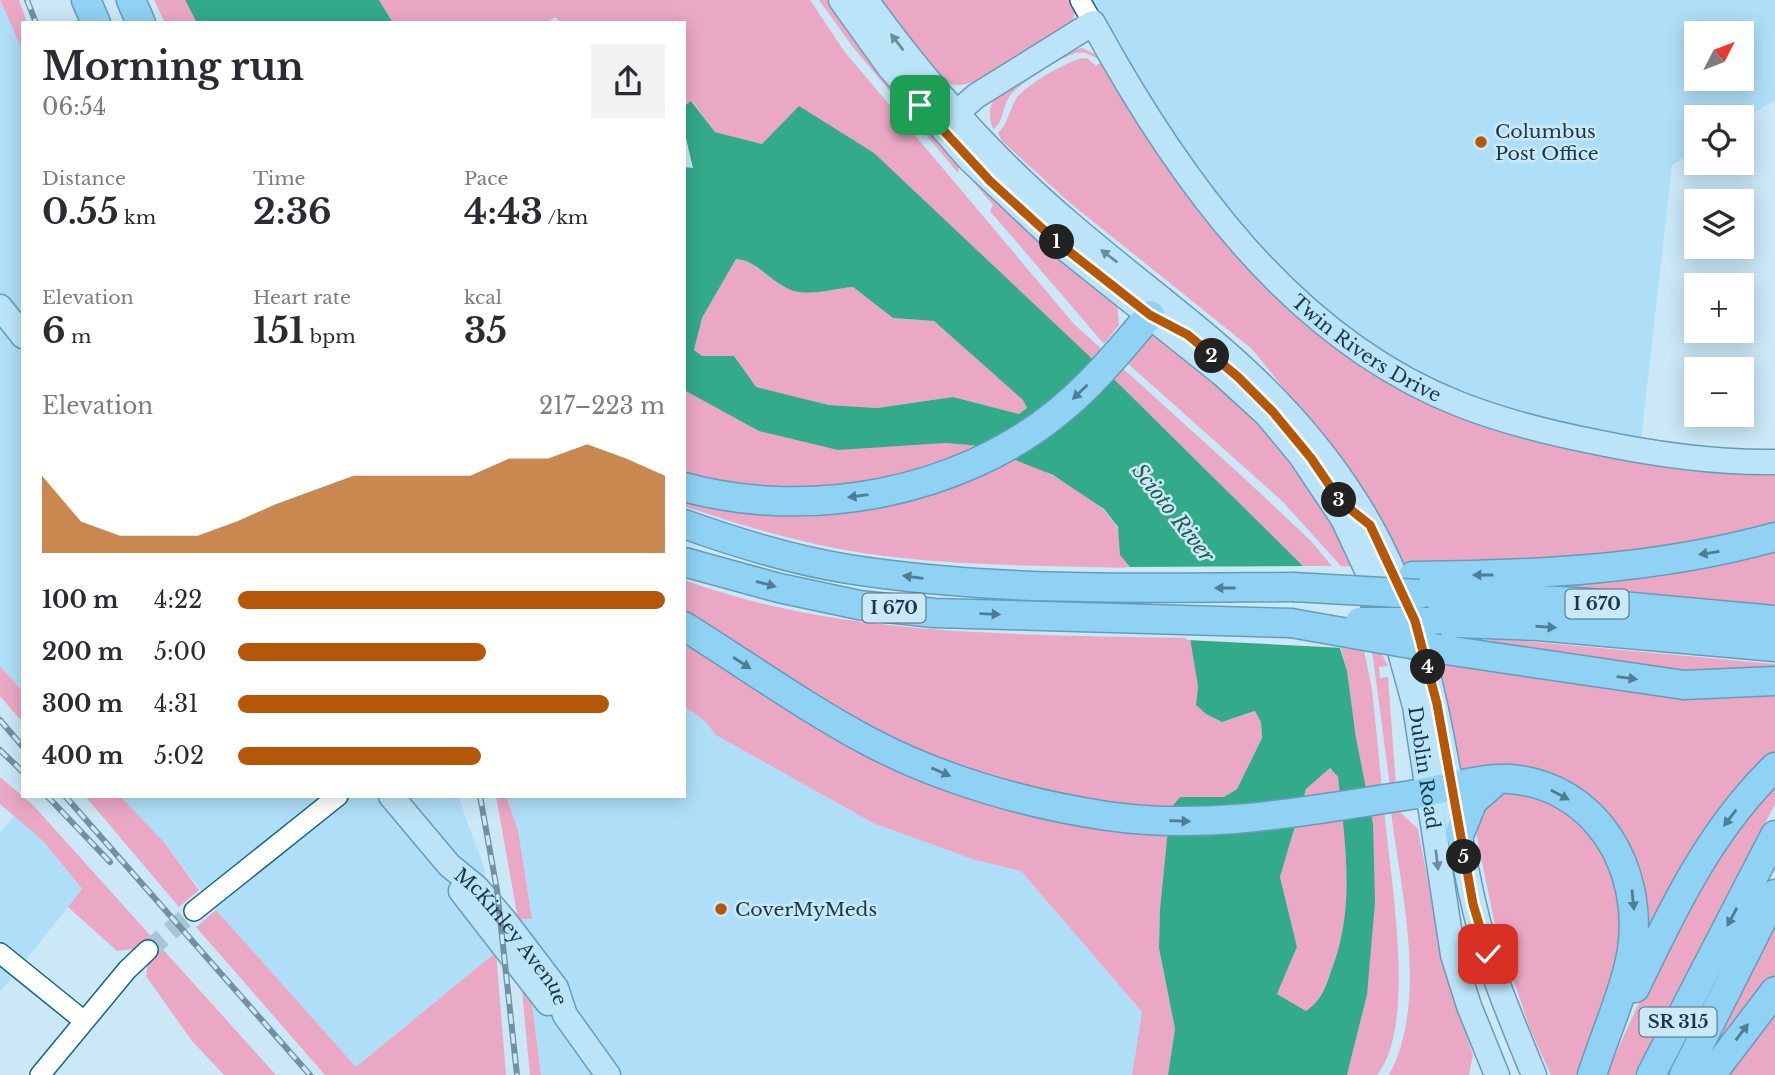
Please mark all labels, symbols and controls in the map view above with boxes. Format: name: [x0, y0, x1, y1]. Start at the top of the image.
north arrow: [1684, 21, 1754, 91]
map controls: [1684, 21, 1754, 427]
one-way arrow: [890, 33, 905, 51]
text: Morning run: [42, 43, 304, 90]
button: share: [591, 44, 665, 118]
pin: [890, 75, 950, 135]
icon: arrive: [901, 86, 939, 124]
text: 06:54: [42, 93, 106, 121]
button: locate: [1684, 105, 1754, 175]
place label: Columbus Post Office: [1495, 120, 1599, 165]
marker: Columbus Post Office: [1473, 134, 1489, 150]
text: Distance: [42, 167, 126, 190]
text: Time: [253, 167, 305, 190]
text: Pace: [464, 167, 508, 190]
button: layers: [1684, 189, 1754, 259]
text: 0.55: [42, 190, 118, 233]
text: 2:36: [253, 190, 332, 233]
text: 4:43: [464, 190, 543, 233]
text: km: [118, 206, 156, 229]
text: /km: [543, 206, 588, 229]
pin: 1: [1040, 224, 1074, 260]
text: 1: [1052, 230, 1061, 253]
one-way arrow: [1101, 248, 1119, 263]
button: +: [1684, 273, 1754, 343]
text: Elevation: [42, 286, 134, 309]
text: Heart rate: [253, 286, 351, 309]
text: kcal: [464, 286, 502, 309]
street label: Twin Rivers Drive: [1287, 290, 1445, 407]
text: 6: [42, 309, 66, 352]
text: 151: [253, 309, 304, 352]
text: 35: [464, 309, 507, 352]
text: m: [66, 325, 91, 348]
text: bpm: [304, 325, 356, 348]
pin: 2: [1194, 338, 1230, 374]
text: 2: [1205, 344, 1218, 367]
button: −: [1684, 357, 1754, 427]
one-way arrow: [1072, 383, 1089, 399]
text: Elevation: [42, 392, 153, 420]
text: 217–223 m: [539, 392, 665, 420]
water label: Scioto River: [1126, 458, 1221, 569]
pin: 3: [1322, 482, 1356, 518]
text: 3: [1332, 488, 1345, 511]
one-way arrow: [847, 491, 869, 502]
one-way arrow: [1698, 548, 1720, 559]
one-way arrow: [1471, 569, 1493, 581]
one-way arrow: [902, 572, 924, 583]
one-way arrow: [755, 579, 777, 590]
one-way arrow: [1213, 582, 1235, 594]
text: 100 m: [42, 586, 118, 614]
text: 4:22: [154, 586, 202, 614]
road number: I 670: [1566, 590, 1628, 618]
road number: I 670: [862, 594, 926, 622]
one-way arrow: [980, 609, 1002, 620]
one-way arrow: [1535, 622, 1557, 633]
text: 200 m: [42, 638, 123, 666]
text: 5:00: [154, 638, 206, 666]
pin: 4: [1410, 650, 1446, 684]
text: 4: [1421, 655, 1434, 678]
one-way arrow: [732, 657, 751, 670]
one-way arrow: [1616, 672, 1638, 683]
text: 300 m: [42, 690, 123, 718]
text: 4:31: [154, 690, 198, 718]
street label: Dublin Road: [1403, 705, 1445, 831]
text: 400 m: [42, 742, 124, 770]
text: 5:02: [154, 742, 204, 770]
one-way arrow: [930, 767, 951, 778]
one-way arrow: [1550, 789, 1569, 801]
one-way arrow: [1723, 809, 1737, 827]
one-way arrow: [1169, 815, 1191, 826]
pin: 5: [1446, 840, 1482, 874]
text: 5: [1458, 845, 1469, 868]
one-way arrow: [1432, 849, 1443, 871]
street label: McKinley Avenue: [450, 863, 572, 1008]
one-way arrow: [1627, 889, 1638, 911]
place label: CoverMyMeds: [735, 898, 877, 921]
marker: CoverMyMeds: [713, 901, 729, 917]
one-way arrow: [1726, 907, 1738, 927]
pin: [1458, 924, 1518, 984]
icon: check: [1469, 935, 1507, 973]
road number: SR 315: [1640, 1007, 1716, 1036]
one-way arrow: [1735, 1023, 1749, 1041]

